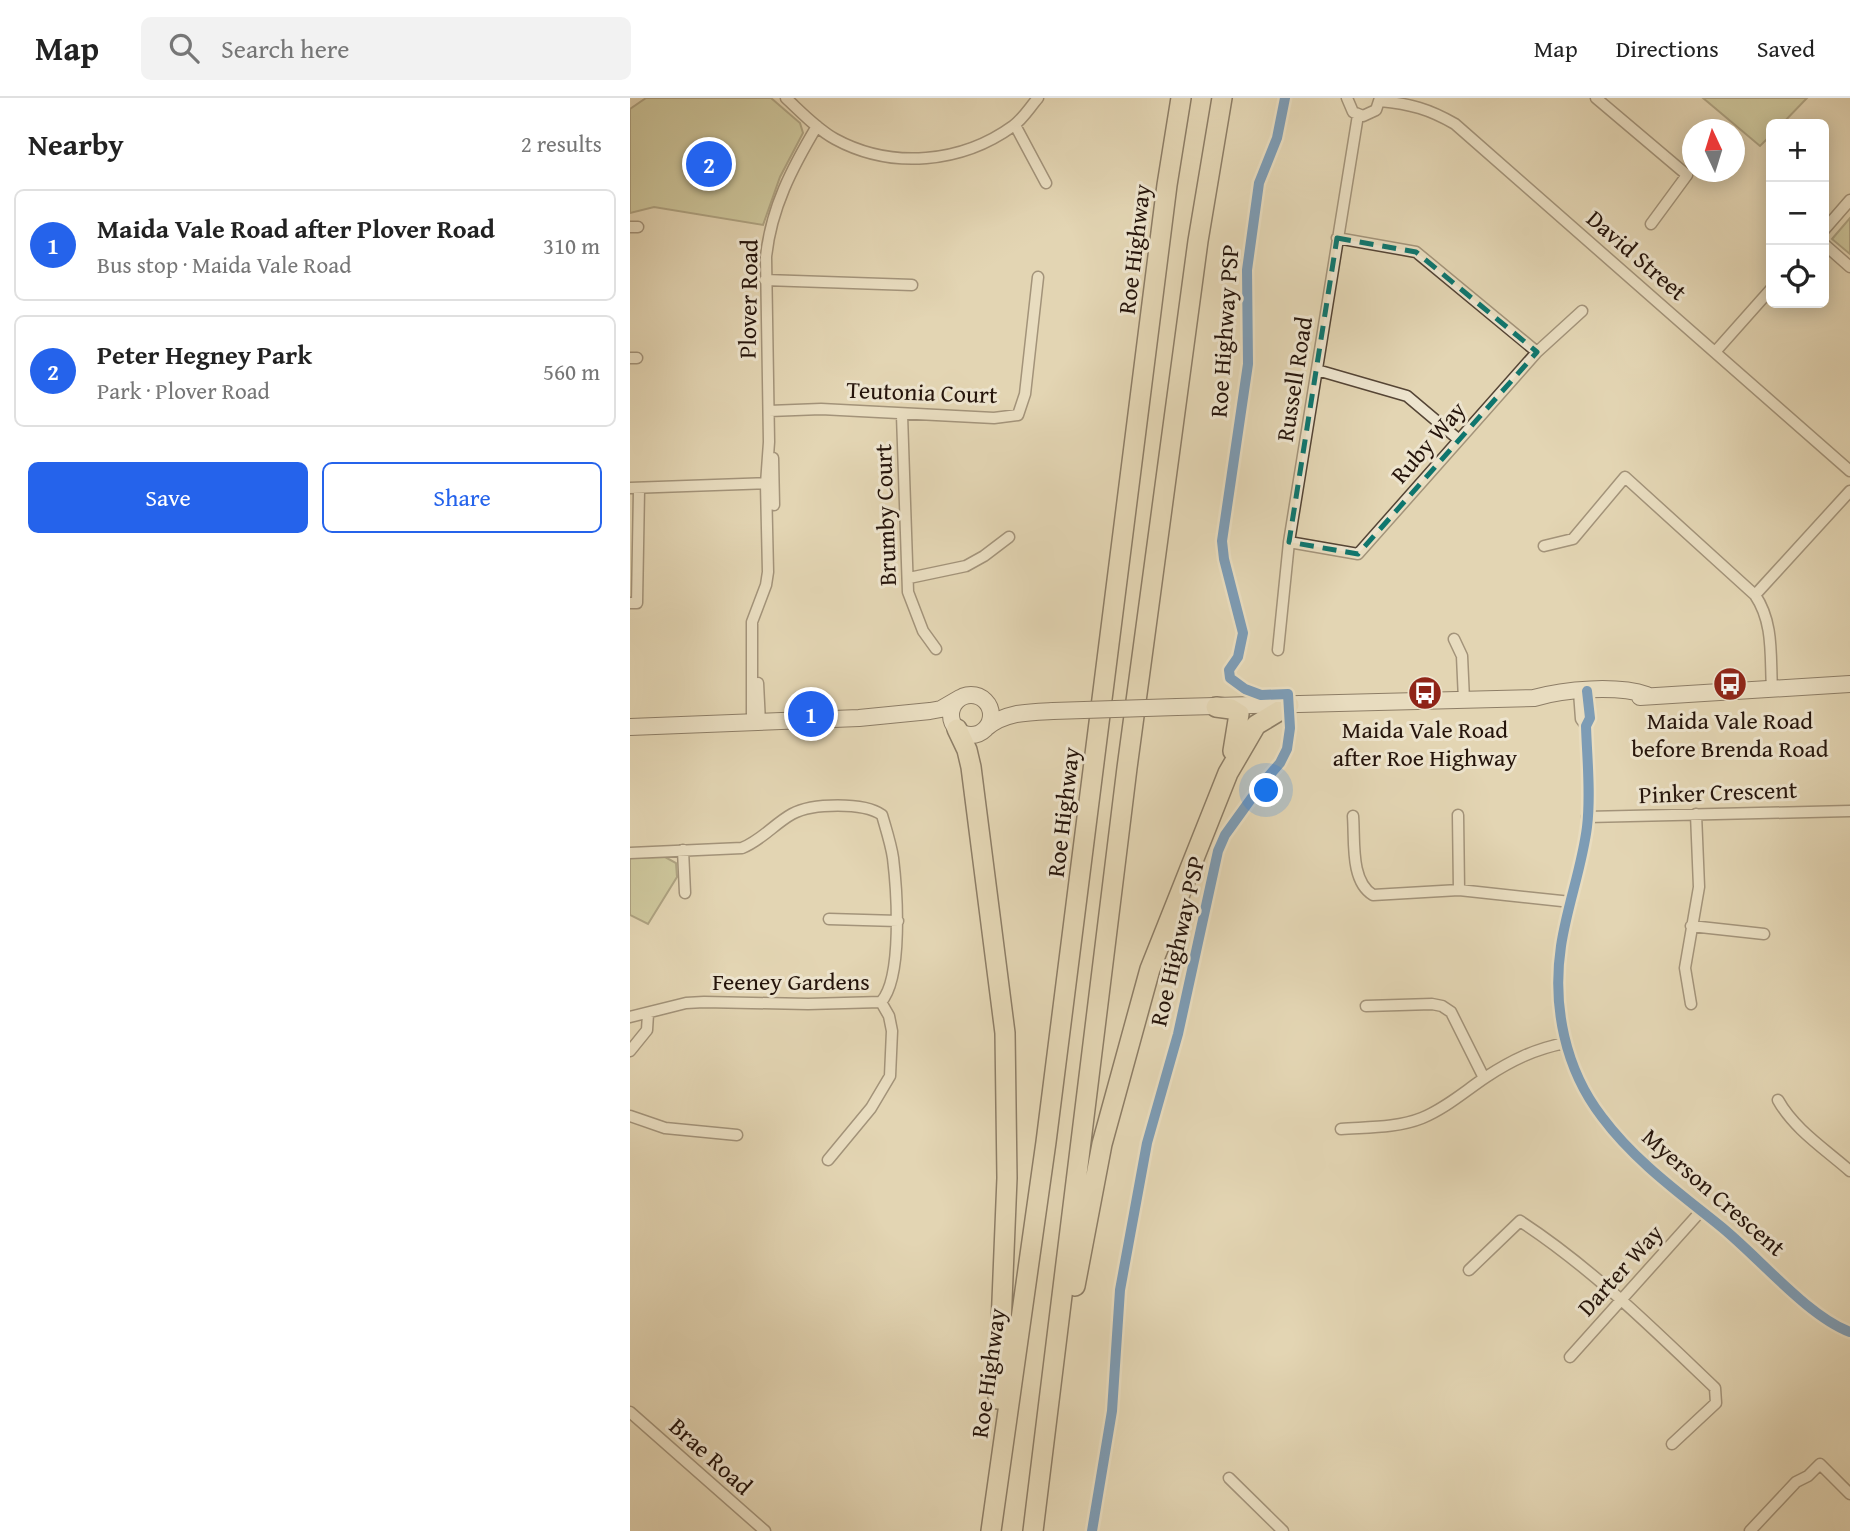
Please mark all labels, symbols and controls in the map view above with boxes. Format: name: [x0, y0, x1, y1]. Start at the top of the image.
search box: [141, 17, 631, 80]
text: Map: [35, 24, 99, 72]
icon: search: [165, 29, 203, 67]
text: Search here: [221, 29, 349, 68]
text: Map: [1534, 31, 1578, 66]
text: Directions: [1616, 31, 1719, 66]
text: Saved: [1757, 31, 1815, 66]
north arrow: [1682, 119, 1745, 182]
map controls: [1766, 119, 1829, 308]
button: +: [1766, 119, 1829, 182]
text: Nearby: [28, 122, 124, 166]
text: 2 results: [521, 127, 602, 160]
pin: 2: [686, 138, 732, 190]
street label: Roe Highway: [1109, 182, 1159, 316]
button: −: [1766, 182, 1829, 245]
street label: David Street: [1579, 201, 1695, 309]
text: Maida Vale Road after Plover Road: [97, 209, 495, 248]
text: 1: [47, 229, 59, 262]
text: 310 m: [543, 229, 600, 262]
street label: Plover Road: [729, 239, 767, 359]
street label: Roe Highway PSP: [1200, 243, 1248, 419]
button: locate: [1766, 245, 1829, 308]
text: Bus stop · Maida Vale Road: [97, 248, 351, 281]
street label: Russell Road: [1267, 314, 1321, 444]
text: Peter Hegney Park: [97, 335, 312, 374]
text: 2: [47, 355, 59, 388]
text: 560 m: [543, 355, 600, 388]
street label: Teutonia Court: [846, 372, 999, 412]
text: Park · Plover Road: [97, 374, 270, 407]
street label: Ruby Way: [1382, 393, 1474, 491]
street label: Brumby Court: [865, 443, 905, 587]
button: Save: [28, 462, 308, 533]
button: Share: [322, 462, 602, 533]
bus stop icon: Maida Vale Road before Brenda Road: [1711, 665, 1749, 703]
bus stop icon: Maida Vale Road after Roe Highway: [1406, 674, 1444, 712]
pin: 1: [788, 688, 834, 740]
place label: Maida Vale Road before Brenda Road: [1631, 703, 1829, 766]
place label: Maida Vale Road after Roe Highway: [1333, 712, 1517, 775]
street label: Roe Highway: [1038, 745, 1088, 879]
street label: Pinker Crescent: [1638, 772, 1798, 812]
your location: [1249, 773, 1283, 807]
street label: Roe Highway PSP: [1140, 853, 1214, 1029]
street label: Feeney Gardens: [712, 964, 870, 999]
street label: Myerson Crescent: [1635, 1120, 1794, 1265]
street label: Darter Way: [1569, 1216, 1671, 1324]
street label: Roe Highway: [962, 1306, 1014, 1440]
street label: Brae Road: [662, 1409, 761, 1503]

